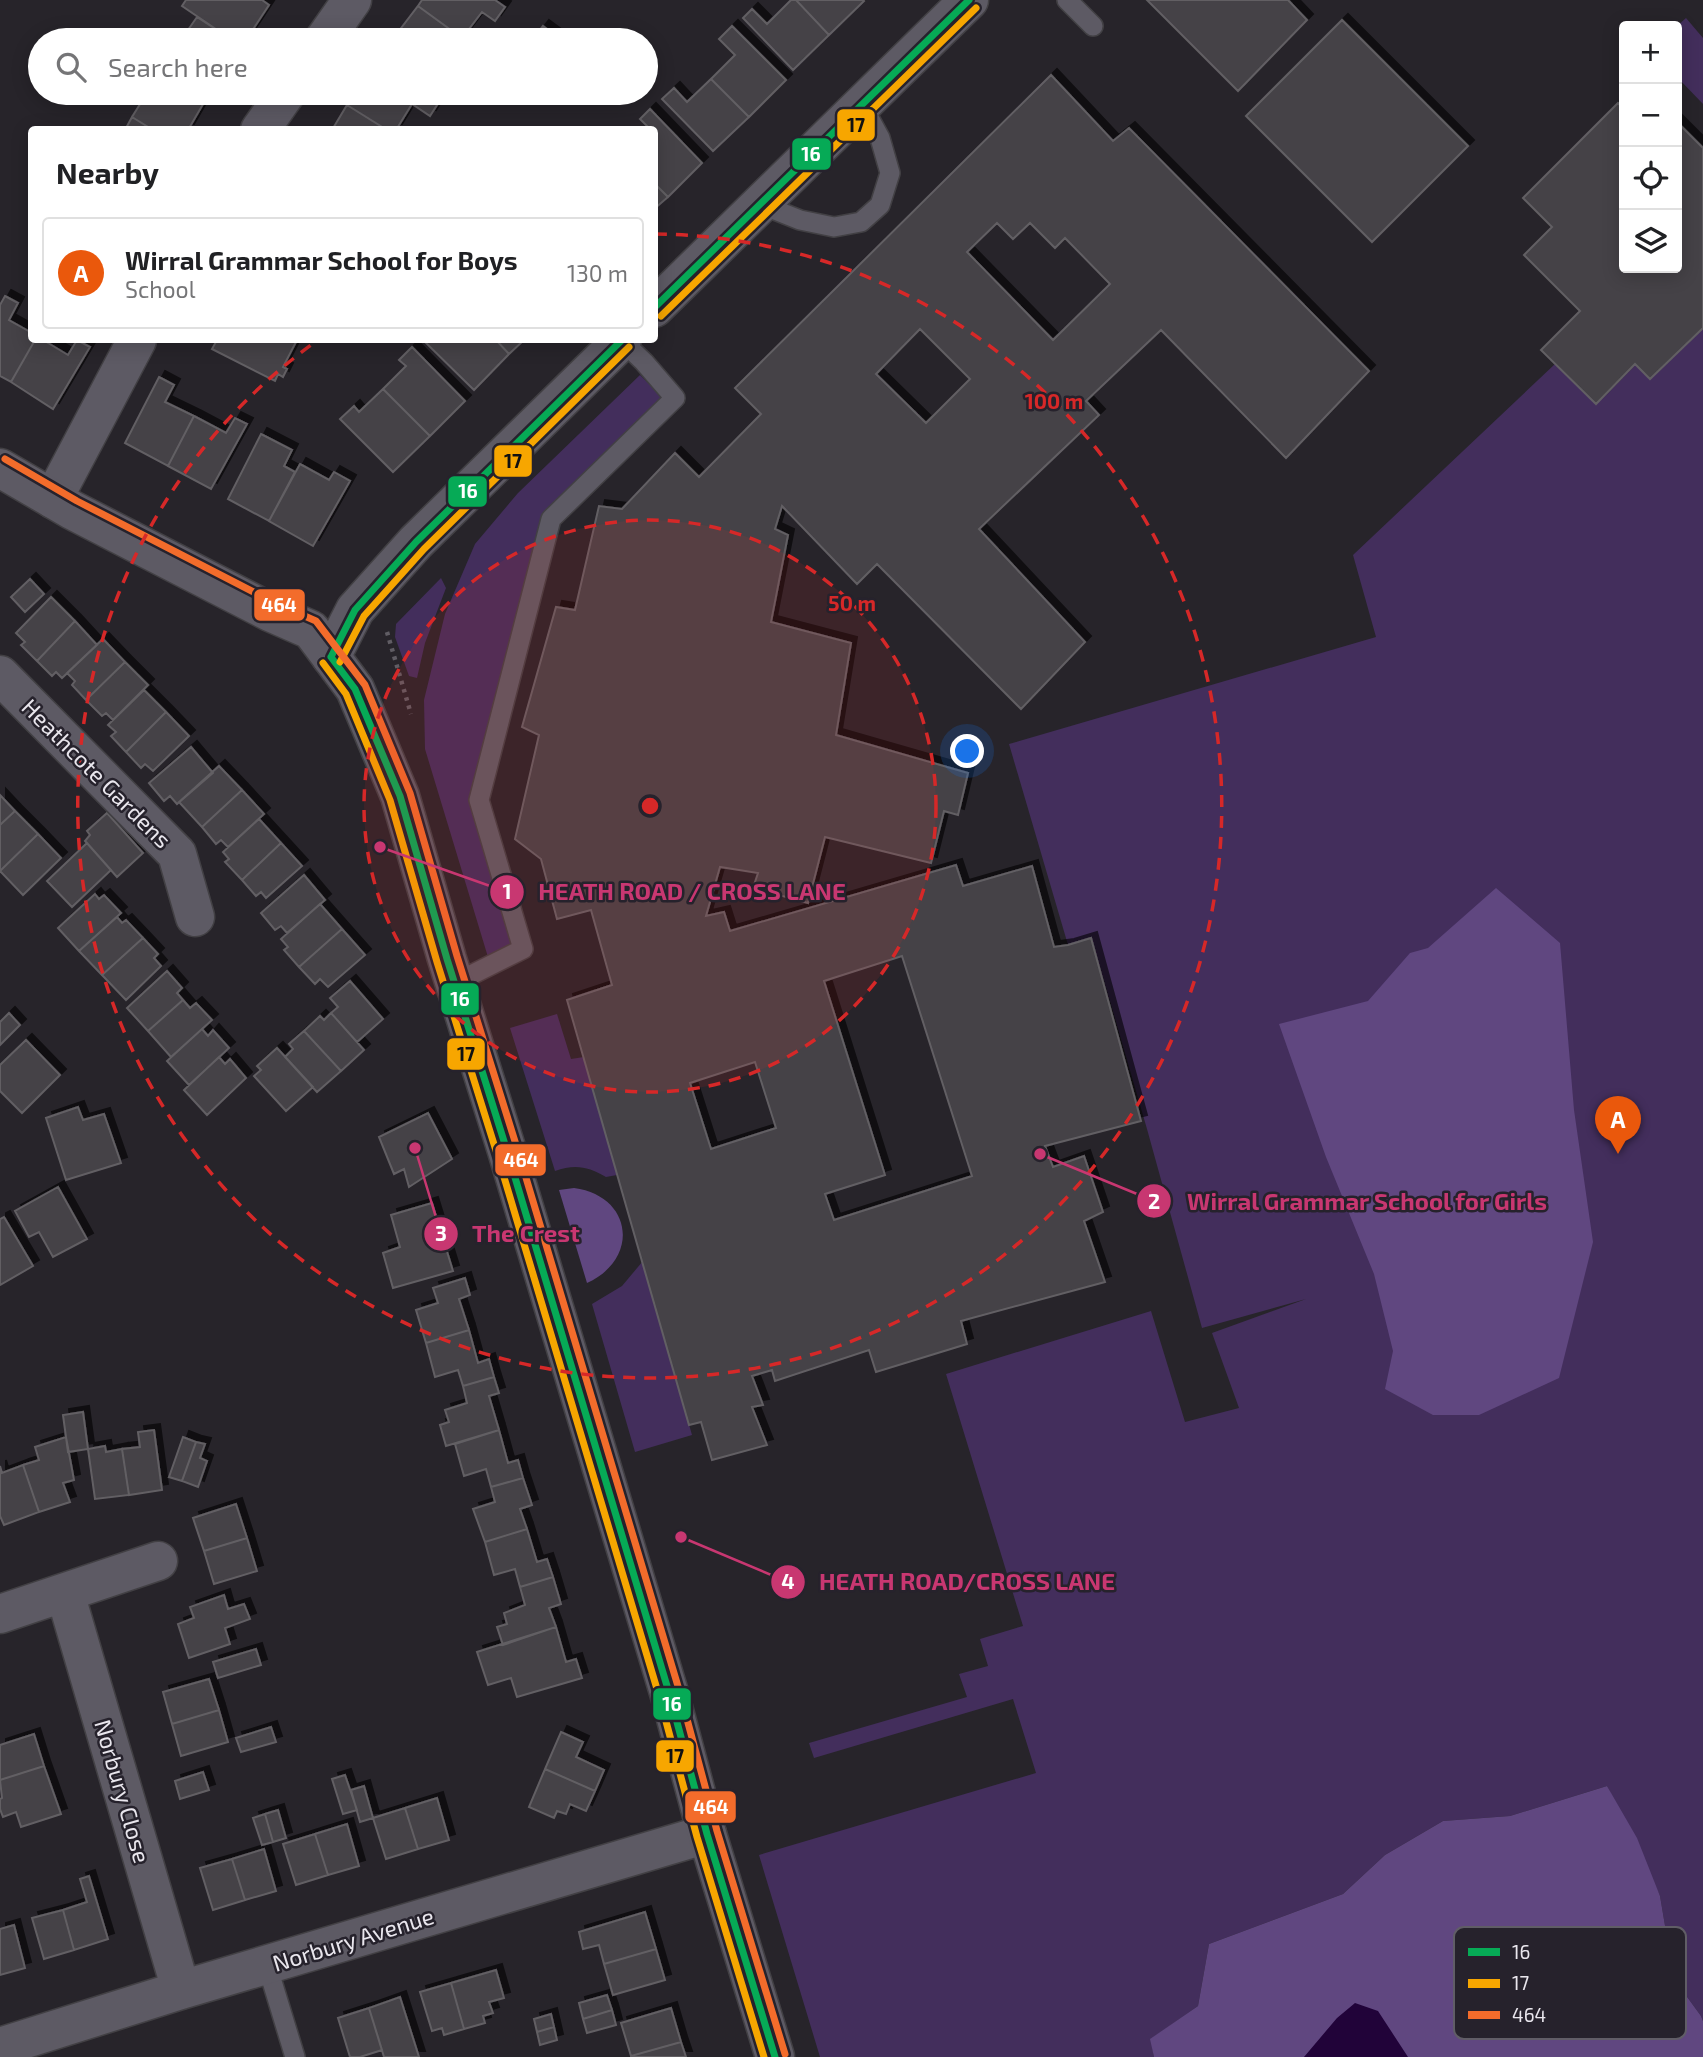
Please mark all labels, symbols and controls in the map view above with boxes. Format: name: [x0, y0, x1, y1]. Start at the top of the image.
map controls: [1619, 21, 1682, 273]
button: +: [1619, 21, 1682, 84]
search box: [28, 28, 658, 105]
icon: search: [52, 48, 90, 86]
text: Search here: [108, 51, 248, 82]
button: −: [1619, 84, 1682, 147]
line badge: 17: [836, 108, 876, 142]
text: 17: [847, 113, 865, 136]
line badge: 16: [791, 137, 832, 171]
text: 16: [801, 142, 821, 165]
button: locate: [1619, 147, 1682, 210]
text: Nearby: [56, 154, 159, 190]
button: layers: [1619, 210, 1682, 273]
text: Wirral Grammar School for Boys: [125, 244, 518, 275]
text: A: [73, 259, 89, 287]
text: 130 m: [567, 259, 628, 287]
text: School: [125, 275, 195, 303]
text: 100 m: [1025, 388, 1083, 413]
line badge: 17: [493, 444, 533, 478]
text: 17: [504, 449, 522, 472]
line badge: 16: [447, 475, 488, 508]
text: 16: [458, 479, 478, 502]
line badge: 464: [253, 588, 306, 622]
text: 50 m: [828, 590, 876, 615]
text: 464: [261, 593, 297, 616]
street label: Heathcote Gardens: [17, 693, 177, 853]
your location: [950, 734, 984, 768]
centre of rings: [638, 794, 662, 818]
callout: HEATH ROAD / CROSS LANE: [490, 869, 860, 914]
text: HEATH ROAD / CROSS LANE: [538, 876, 846, 905]
text: 1: [502, 878, 512, 903]
line badge: 16: [440, 982, 480, 1016]
text: 16: [450, 987, 470, 1010]
line badge: 17: [446, 1037, 486, 1071]
text: 17: [457, 1042, 475, 1065]
pin: A: [1595, 1096, 1641, 1154]
line badge: 464: [494, 1143, 547, 1177]
text: 464: [503, 1148, 539, 1171]
callout: Wirral Grammar School for Girls: [1137, 1179, 1562, 1224]
text: Wirral Grammar School for Girls: [1187, 1186, 1547, 1215]
text: 2: [1148, 1188, 1160, 1213]
callout: The Crest: [423, 1212, 594, 1257]
text: The Crest: [472, 1218, 580, 1247]
text: 3: [435, 1220, 447, 1245]
callout: HEATH ROAD/CROSS LANE: [770, 1559, 1130, 1604]
text: HEATH ROAD/CROSS LANE: [819, 1566, 1115, 1595]
text: 4: [781, 1568, 795, 1593]
line badge: 16: [652, 1687, 692, 1721]
text: 16: [662, 1692, 682, 1715]
street label: Norbury Close: [89, 1716, 157, 1866]
line badge: 17: [655, 1739, 695, 1773]
text: 17: [666, 1744, 684, 1767]
line badge: 464: [684, 1790, 737, 1824]
text: 464: [693, 1795, 729, 1818]
street label: Norbury Avenue: [269, 1901, 437, 1977]
legend: [1454, 1927, 1686, 2039]
text: 16: [1512, 1940, 1530, 1963]
text: 17: [1512, 1971, 1530, 1994]
text: 464: [1512, 2003, 1546, 2026]

